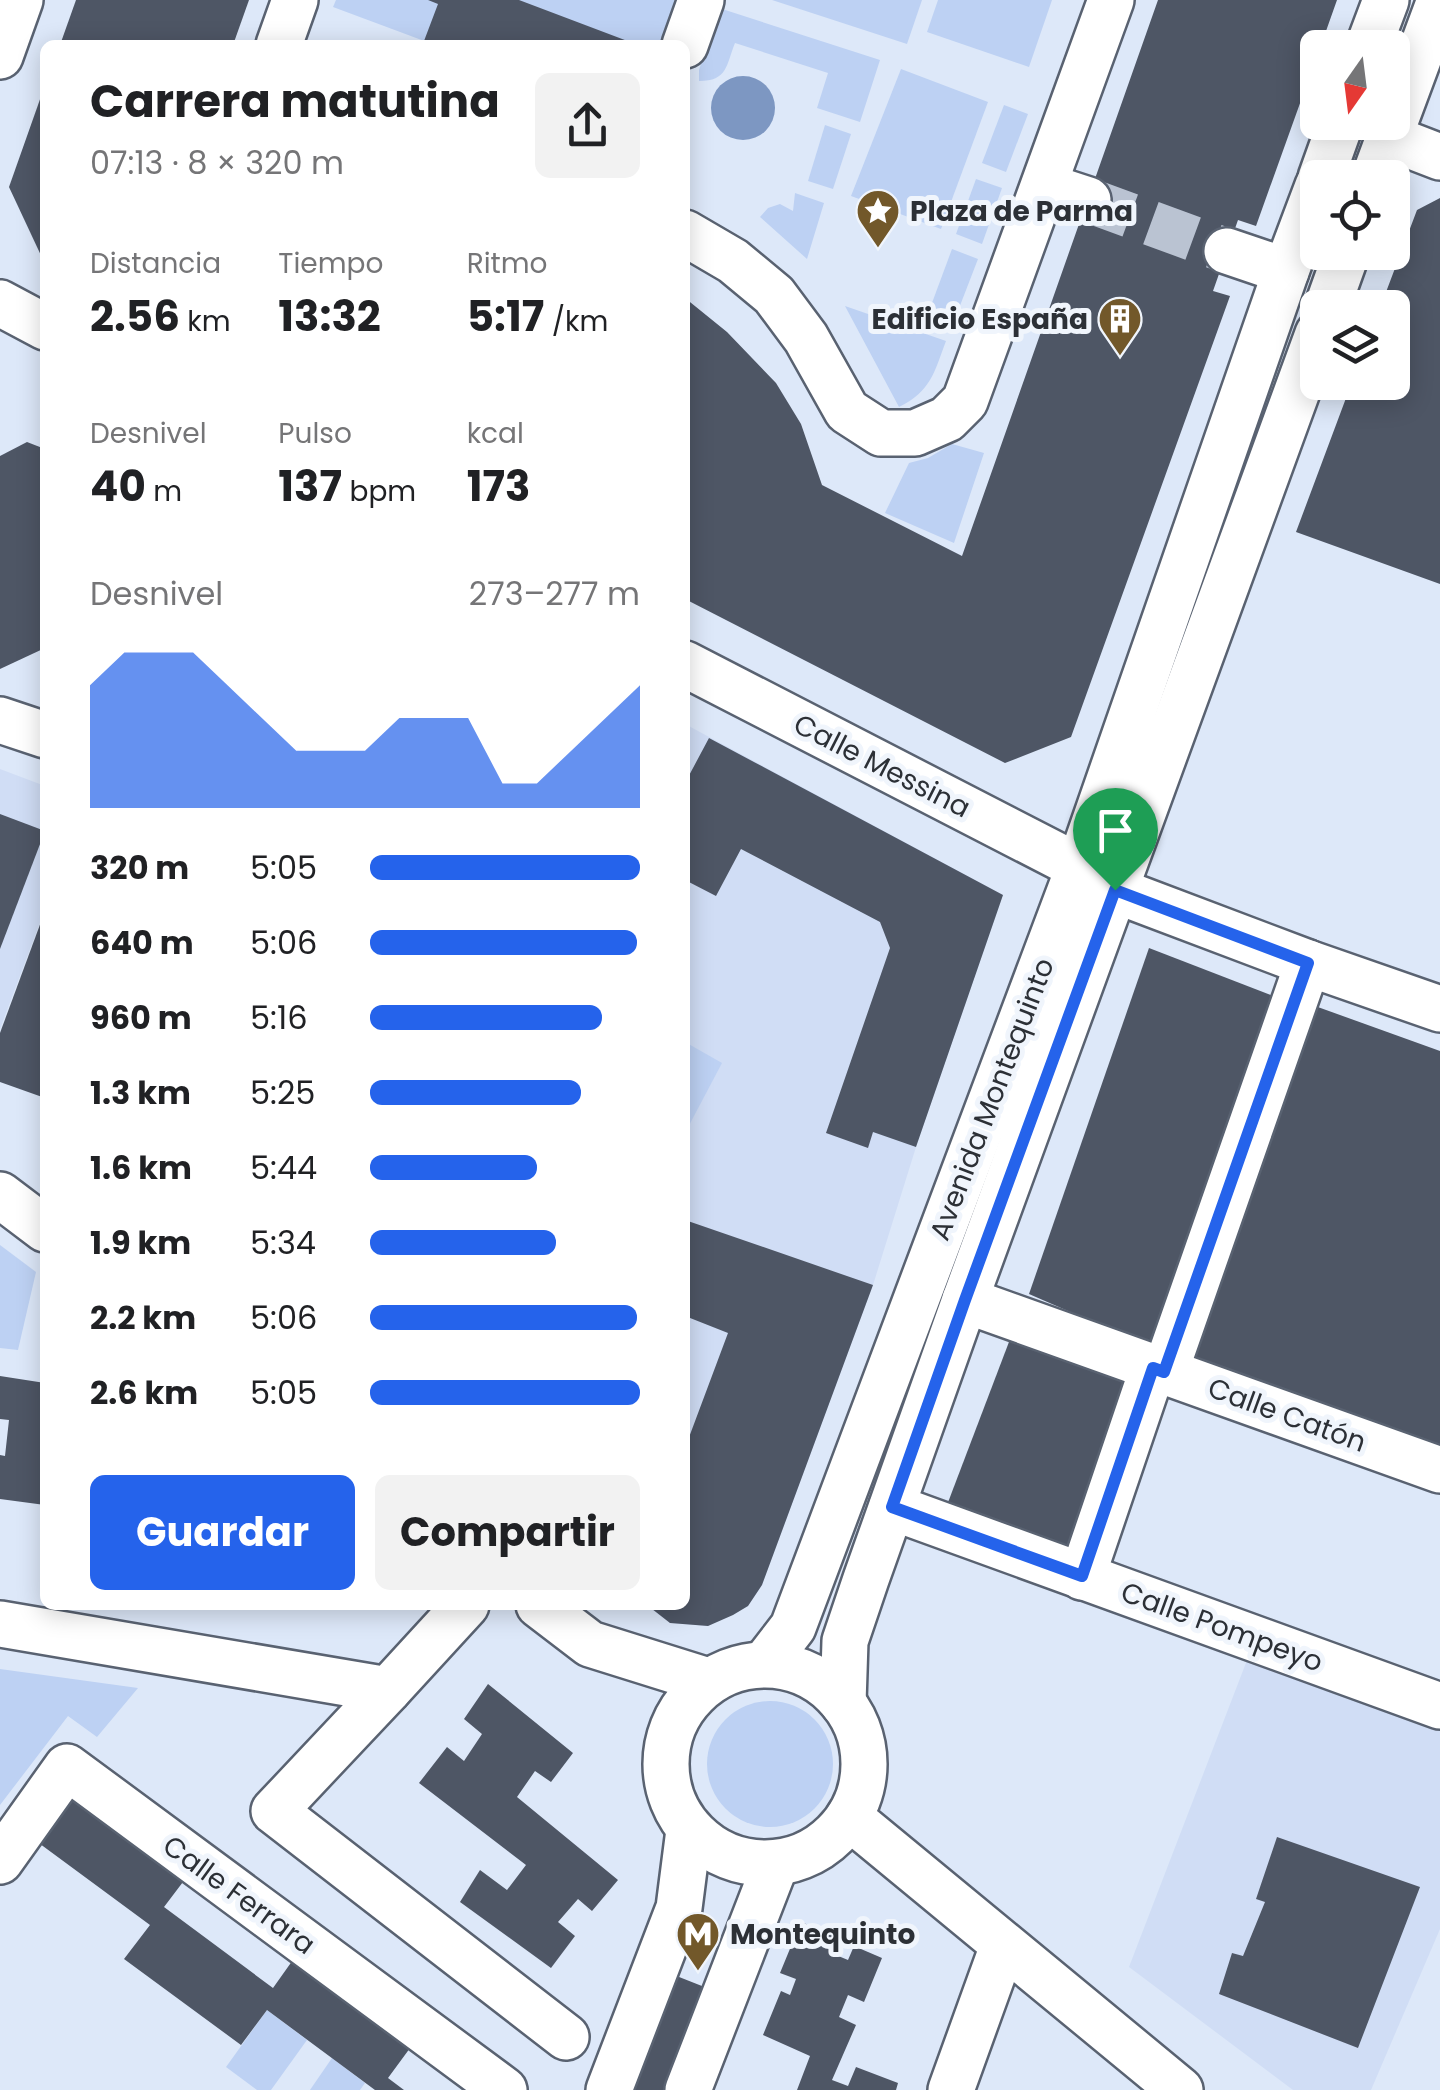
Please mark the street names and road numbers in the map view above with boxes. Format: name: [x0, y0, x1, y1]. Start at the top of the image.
street label: Calle Messina: [787, 705, 977, 827]
street label: Avenida Montequinto: [920, 952, 1064, 1246]
street label: Calle Catón: [1202, 1368, 1372, 1462]
street label: Calle Pompeyo: [1116, 1572, 1328, 1682]
street label: Calle Ferrara: [155, 1826, 323, 1964]

